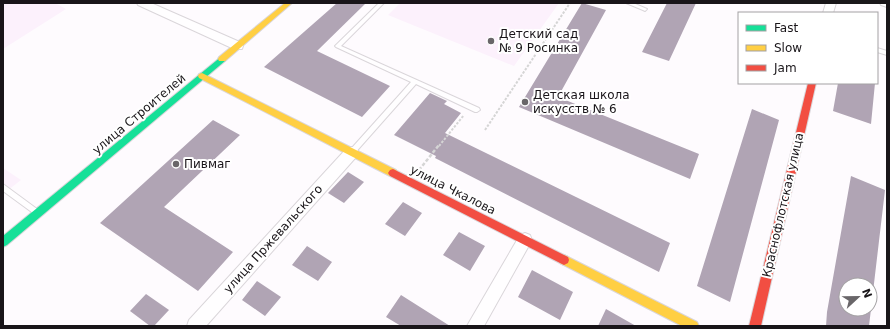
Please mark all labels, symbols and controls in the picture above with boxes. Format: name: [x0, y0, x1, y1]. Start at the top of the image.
legend: [738, 12, 878, 84]
text: Fast: [774, 21, 798, 35]
place label: Детский сад № 9 Росинка: [499, 27, 578, 55]
marker: Детский сад № 9 Росинка: [486, 36, 496, 46]
text: Slow: [774, 41, 802, 55]
text: Jam: [773, 61, 797, 75]
street label: улица Строителей: [90, 71, 188, 157]
place label: Детская школа искусств № 6: [533, 88, 630, 116]
marker: Детская школа искусств № 6: [520, 97, 530, 107]
street label: Краснофлотская улица: [760, 131, 806, 279]
place label: Пивмаг: [184, 157, 231, 171]
marker: Пивмаг: [171, 159, 181, 169]
street label: улица Чкалова: [408, 162, 498, 218]
street label: улица Пржевальского: [221, 182, 325, 296]
north arrow: [838, 277, 878, 317]
text: N: [859, 287, 875, 300]

